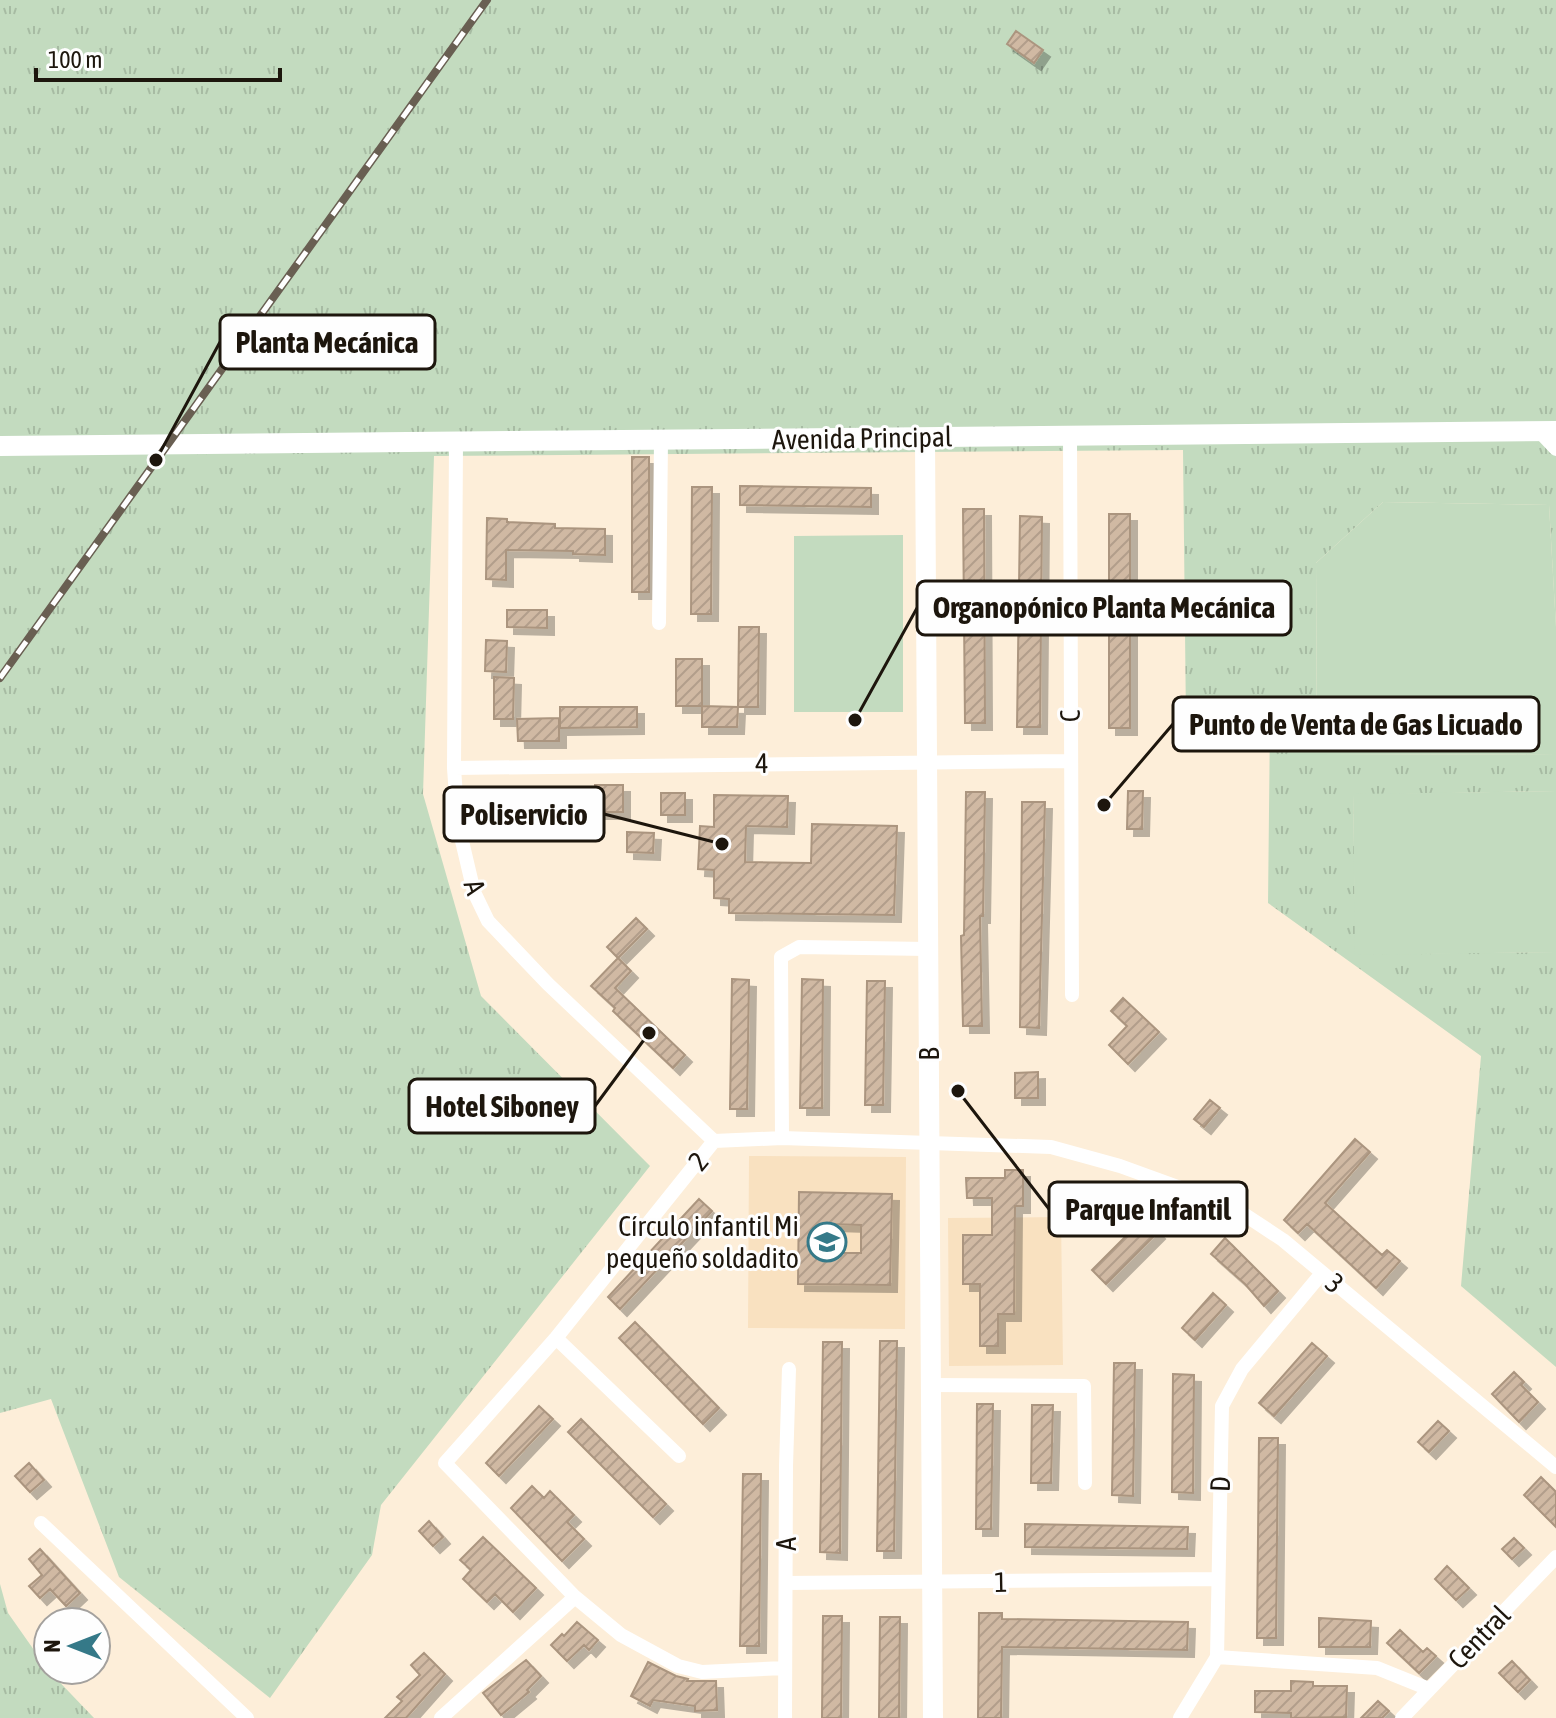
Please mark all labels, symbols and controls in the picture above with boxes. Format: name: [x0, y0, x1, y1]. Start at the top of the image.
scale bar: [36, 32, 280, 82]
text: 100 m: [48, 46, 102, 73]
callout: Planta Mecánica: [220, 315, 435, 369]
text: Planta Mecánica: [236, 325, 419, 359]
street label: Avenida Principal: [772, 420, 953, 456]
callout: Organopónico Planta Mecánica: [917, 581, 1291, 635]
text: Organopónico Planta Mecánica: [933, 590, 1275, 624]
callout: Punto de Venta de Gas Licuado: [1173, 697, 1539, 751]
text: Punto de Venta de Gas Licuado: [1189, 707, 1523, 741]
street label: C: [1054, 709, 1086, 722]
street label: 4: [755, 747, 769, 779]
callout: Poliservicio: [444, 787, 604, 841]
text: Poliservicio: [460, 797, 588, 831]
street label: A: [458, 875, 492, 899]
street label: B: [913, 1047, 945, 1061]
callout: Hotel Siboney: [409, 1079, 595, 1133]
text: Hotel Siboney: [425, 1089, 579, 1123]
street label: 2: [681, 1146, 715, 1176]
callout: Parque Infantil: [1049, 1182, 1247, 1236]
text: Parque Infantil: [1065, 1192, 1232, 1226]
place label: Círculo infantil Mi pequeño soldadito: [606, 1210, 799, 1274]
school or university icon: Círculo infantil Mi pequeño soldadito: [806, 1221, 848, 1263]
street label: 3: [1320, 1267, 1350, 1299]
street label: D: [1204, 1476, 1236, 1492]
street label: A: [770, 1537, 802, 1551]
street label: 1: [994, 1566, 1008, 1598]
street label: Central: [1441, 1598, 1517, 1675]
north arrow: [32, 1606, 112, 1686]
text: N: [39, 1640, 65, 1652]

